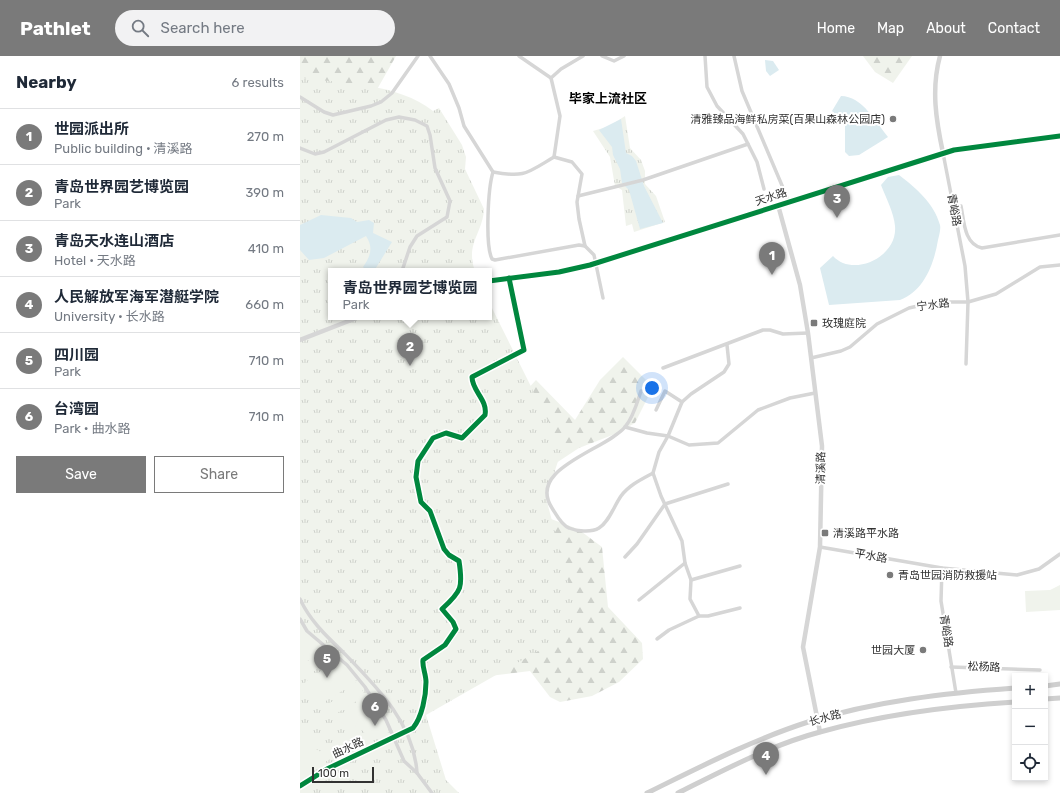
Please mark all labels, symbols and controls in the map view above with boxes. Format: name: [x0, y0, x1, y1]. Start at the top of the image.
search box: [115, 10, 395, 46]
text: Pathlet: [20, 17, 91, 40]
icon: search: [129, 17, 151, 39]
text: Search here: [161, 19, 245, 37]
text: Home: [817, 20, 855, 37]
text: Map: [877, 20, 904, 37]
text: About: [926, 20, 966, 37]
text: Contact: [988, 20, 1040, 37]
text: Nearby: [16, 72, 77, 92]
text: 6 results: [232, 75, 284, 90]
district label: 毕家上流社区: [569, 91, 647, 106]
place label: 清雅臻品海鲜私房菜(百果山森林公园店): [691, 113, 885, 126]
marker: 清雅臻品海鲜私房菜(百果山森林公园店): [888, 114, 898, 124]
text: 世园派出所: [54, 120, 129, 138]
text: 1: [26, 129, 32, 144]
text: 270 m: [247, 129, 284, 144]
text: Public building · 清溪路: [54, 141, 193, 156]
text: 青岛世界园艺博览园: [54, 178, 189, 196]
text: 2: [25, 185, 33, 200]
text: 390 m: [245, 185, 284, 200]
pin: 3: [824, 185, 850, 218]
street label: 天水路: [753, 186, 789, 208]
street label: 青峪路: [944, 193, 964, 227]
text: Park: [54, 196, 81, 211]
text: 青岛天水连山酒店: [54, 232, 174, 250]
text: 3: [25, 241, 33, 256]
text: 410 m: [248, 241, 284, 256]
pin: 1: [759, 242, 785, 275]
text: Hotel · 天水路: [54, 253, 136, 268]
popup: [328, 268, 492, 320]
text: 青岛世界园艺博览园: [342, 279, 478, 297]
text: 人民解放军海军潜艇学院: [54, 288, 219, 306]
text: 4: [25, 297, 33, 312]
text: 660 m: [245, 297, 284, 312]
text: Park: [342, 297, 370, 312]
street label: 宁水路: [916, 297, 950, 313]
text: University · 长水路: [54, 309, 165, 324]
place label: 玫瑰庭院: [822, 317, 866, 330]
marker: 玫瑰庭院: [809, 318, 819, 328]
pin: 2: [397, 333, 423, 366]
text: 四川园: [54, 346, 99, 364]
text: 5: [25, 353, 33, 368]
text: 710 m: [249, 353, 284, 368]
text: Park: [54, 364, 81, 379]
your location: [642, 378, 662, 398]
text: 台湾园: [54, 400, 99, 418]
text: 6: [25, 409, 33, 424]
text: 710 m: [249, 409, 284, 424]
text: Park · 曲水路: [54, 421, 131, 436]
street label: 清溪路: [814, 451, 828, 485]
button: Save: [16, 456, 146, 493]
button: Share: [154, 456, 284, 493]
place label: 清溪路平水路: [833, 527, 899, 540]
marker: 清溪路平水路: [820, 528, 830, 538]
street label: 平水路: [854, 547, 888, 565]
place label: 青岛世园消防救援站: [898, 569, 997, 582]
marker: 青岛世园消防救援站: [885, 570, 895, 580]
street label: 青峪路: [937, 614, 955, 648]
place label: 世园大厦: [871, 644, 915, 657]
pin: 5: [314, 645, 340, 678]
marker: 世园大厦: [918, 645, 928, 655]
street label: 松杨路: [967, 660, 1001, 674]
map controls: [1012, 673, 1048, 781]
button: +: [1012, 673, 1048, 709]
pin: 6: [362, 693, 388, 726]
street label: 长水路: [807, 707, 843, 729]
button: −: [1012, 709, 1048, 745]
street label: 曲水路: [330, 735, 366, 761]
pin: 4: [753, 742, 779, 775]
button: locate: [1012, 745, 1048, 781]
scale bar: [312, 765, 374, 784]
text: 100 m: [318, 767, 349, 780]

